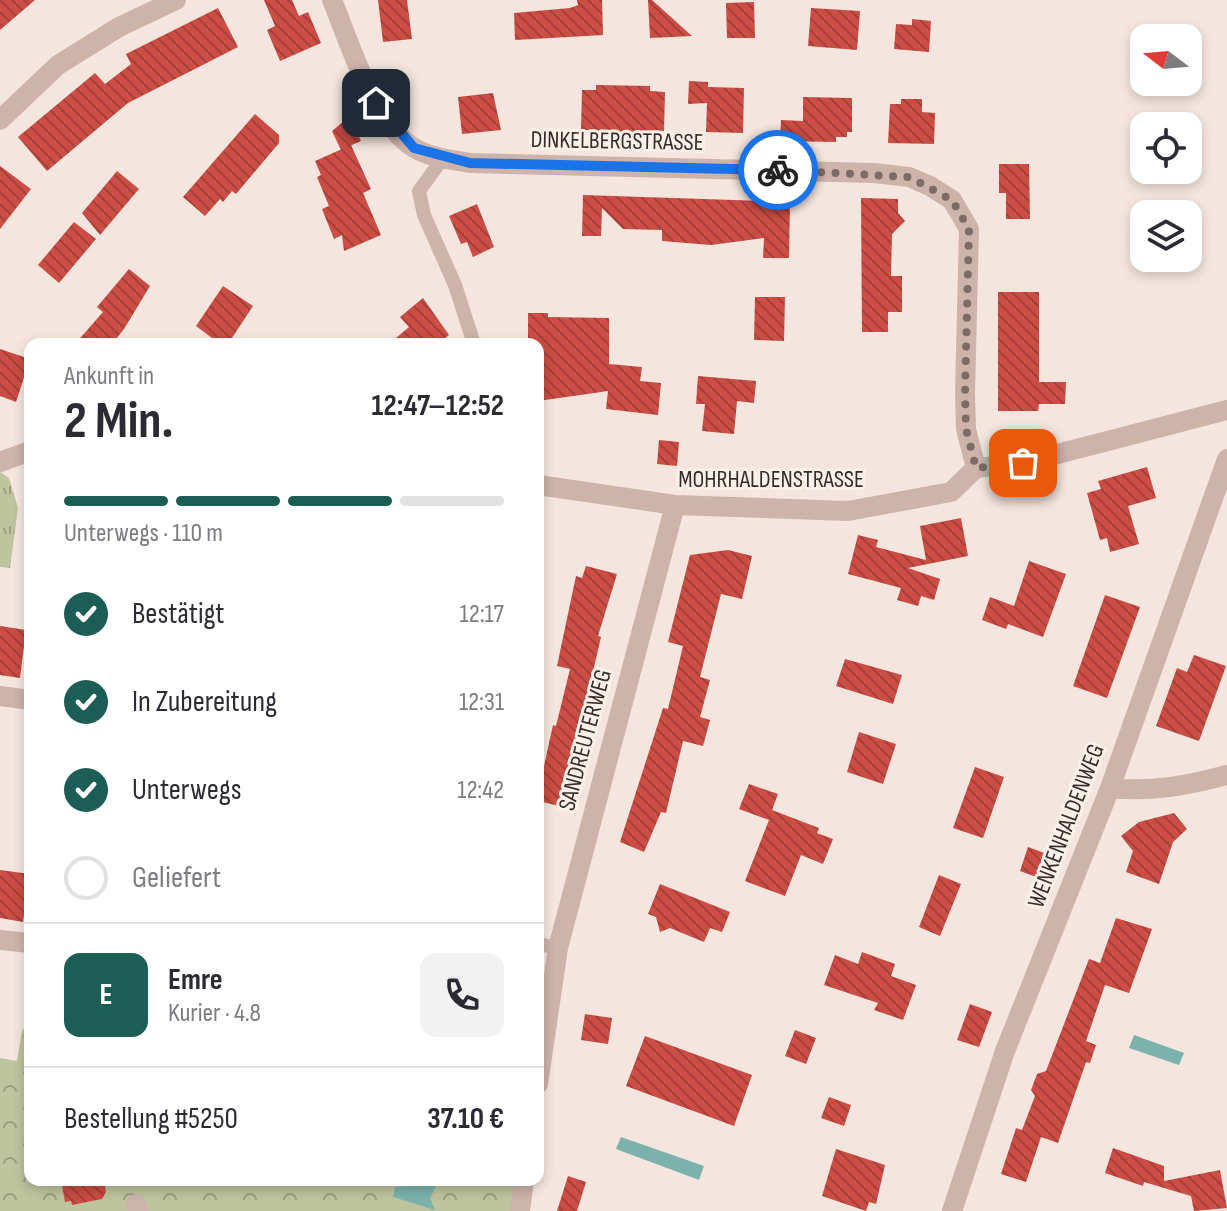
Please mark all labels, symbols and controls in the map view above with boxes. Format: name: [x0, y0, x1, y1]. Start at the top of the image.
north arrow: [1130, 24, 1202, 96]
map controls: [1130, 24, 1202, 272]
pin: [342, 69, 410, 137]
icon: home: [354, 81, 398, 125]
button: locate: [1130, 112, 1202, 184]
street label: DINKELBERGSTRASSE: [530, 125, 704, 157]
courier: [738, 130, 818, 210]
icon: bike: [756, 148, 800, 192]
button: layers: [1130, 200, 1202, 272]
text: Ankunft in: [64, 361, 154, 392]
text: 12:47–12:52: [371, 388, 504, 424]
text: 2 Min.: [64, 390, 173, 453]
pin: [989, 429, 1057, 497]
icon: bag: [1001, 441, 1045, 485]
street label: MOHRHALDENSTRASSE: [678, 465, 864, 494]
text: Unterwegs · 110 m: [64, 518, 223, 549]
icon: check: [64, 592, 108, 636]
text: Bestätigt: [132, 596, 224, 632]
text: 12:17: [460, 599, 504, 630]
street label: SANDREUTERWEG: [552, 666, 618, 814]
icon: check: [64, 680, 108, 724]
text: In Zubereitung: [132, 684, 277, 720]
text: 12:31: [459, 687, 504, 718]
street label: WENKENHALDENWEG: [1021, 740, 1111, 912]
icon: check: [64, 768, 108, 812]
text: Unterwegs: [132, 772, 241, 808]
text: 12:42: [457, 775, 504, 806]
text: Geliefert: [132, 860, 221, 896]
button: phone: [420, 953, 504, 1037]
text: Emre: [168, 962, 223, 998]
text: E: [99, 977, 113, 1013]
text: Kurier · 4.8: [168, 998, 261, 1029]
text: Bestellung #5250: [64, 1101, 238, 1137]
text: 37.10 €: [427, 1101, 504, 1137]

